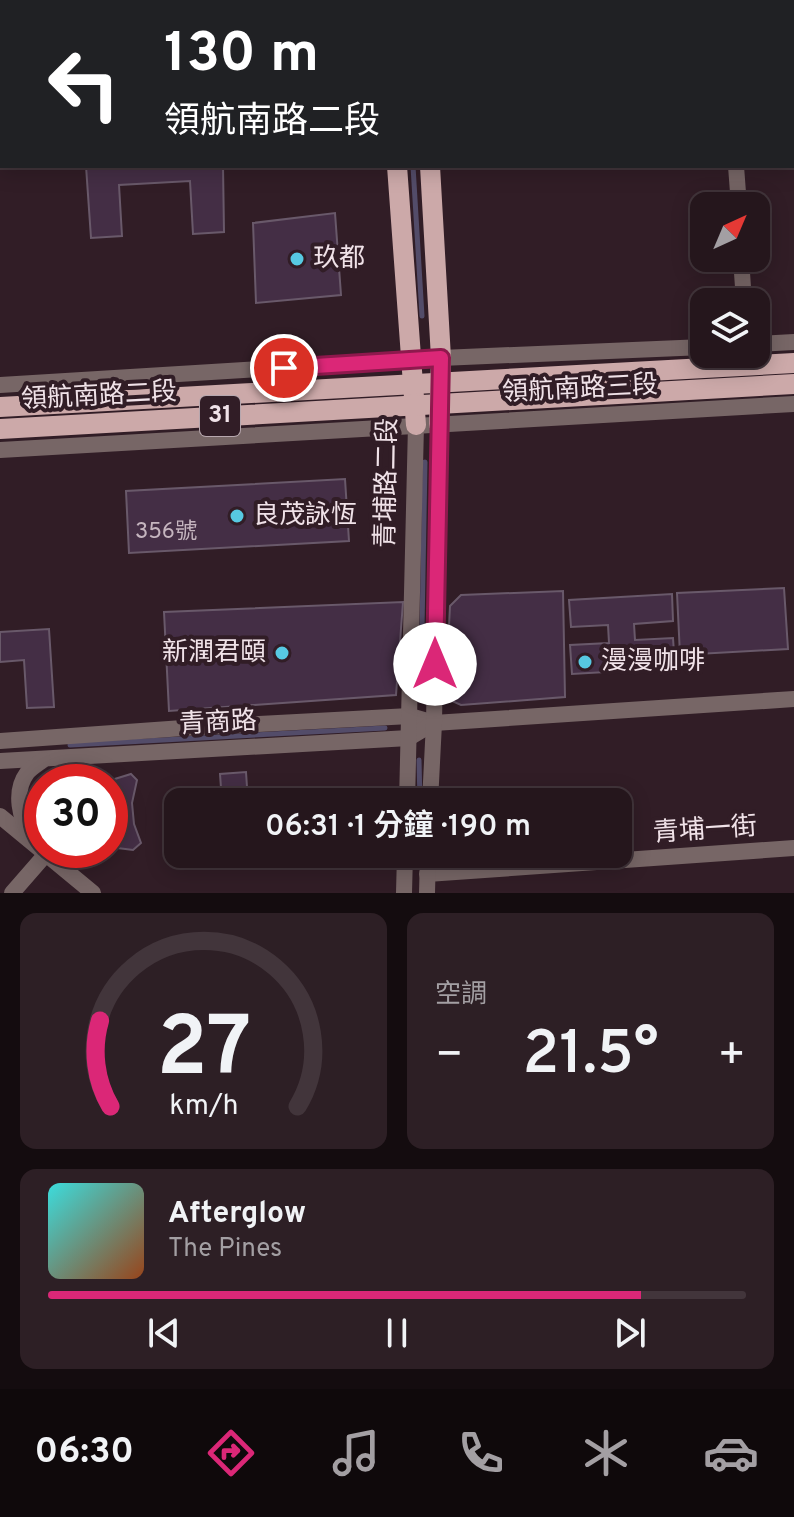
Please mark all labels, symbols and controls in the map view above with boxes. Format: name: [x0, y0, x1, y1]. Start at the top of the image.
text: 130 m: [164, 21, 319, 91]
icon: left: [32, 32, 136, 136]
text: 領航南路二段: [164, 100, 380, 146]
north arrow: [690, 192, 770, 272]
map controls: [690, 192, 770, 368]
place label: 玖都: [313, 243, 365, 276]
marker: 玖都: [288, 250, 306, 268]
button: layers: [690, 288, 770, 368]
pin: [250, 334, 318, 402]
icon: arrive: [262, 346, 306, 390]
street label: 領航南路三段: [501, 369, 659, 411]
street label: 領航南路二段: [20, 376, 178, 418]
road number: 31: [200, 396, 240, 436]
street label: 青埔路二段: [370, 418, 406, 548]
place label: 良茂詠恆: [253, 500, 357, 533]
marker: 良茂詠恆: [228, 507, 246, 525]
house number: 356號: [135, 519, 197, 546]
position arrow: [393, 622, 477, 706]
place label: 新潤君頤: [162, 637, 266, 670]
marker: 新潤君頤: [273, 644, 291, 662]
place label: 漫漫咖啡: [601, 646, 705, 679]
marker: 漫漫咖啡: [576, 653, 594, 671]
street label: 青商路: [178, 705, 258, 743]
speed limit sign: 30: [24, 764, 128, 868]
text: 06:31 · 1 分鐘 · 190 m: [265, 809, 531, 846]
street label: 青埔一街: [652, 811, 758, 851]
text: 空調: [435, 979, 487, 1012]
text: 27: [156, 1000, 251, 1105]
text: 21.5°: [522, 1019, 659, 1095]
text: −: [435, 1029, 463, 1085]
text: +: [718, 1029, 746, 1085]
text: km/h: [169, 1089, 238, 1125]
text: Afterglow: [168, 1196, 306, 1233]
text: The Pines: [168, 1233, 282, 1266]
icon: previous: [142, 1311, 186, 1355]
icon: pause: [375, 1311, 419, 1355]
icon: next: [608, 1311, 652, 1355]
icon: directions: [203, 1425, 259, 1481]
icon: music: [328, 1425, 384, 1481]
icon: phone: [453, 1425, 509, 1481]
icon: climate: [578, 1425, 634, 1481]
icon: car: [703, 1425, 759, 1481]
text: 06:30: [35, 1430, 134, 1476]

